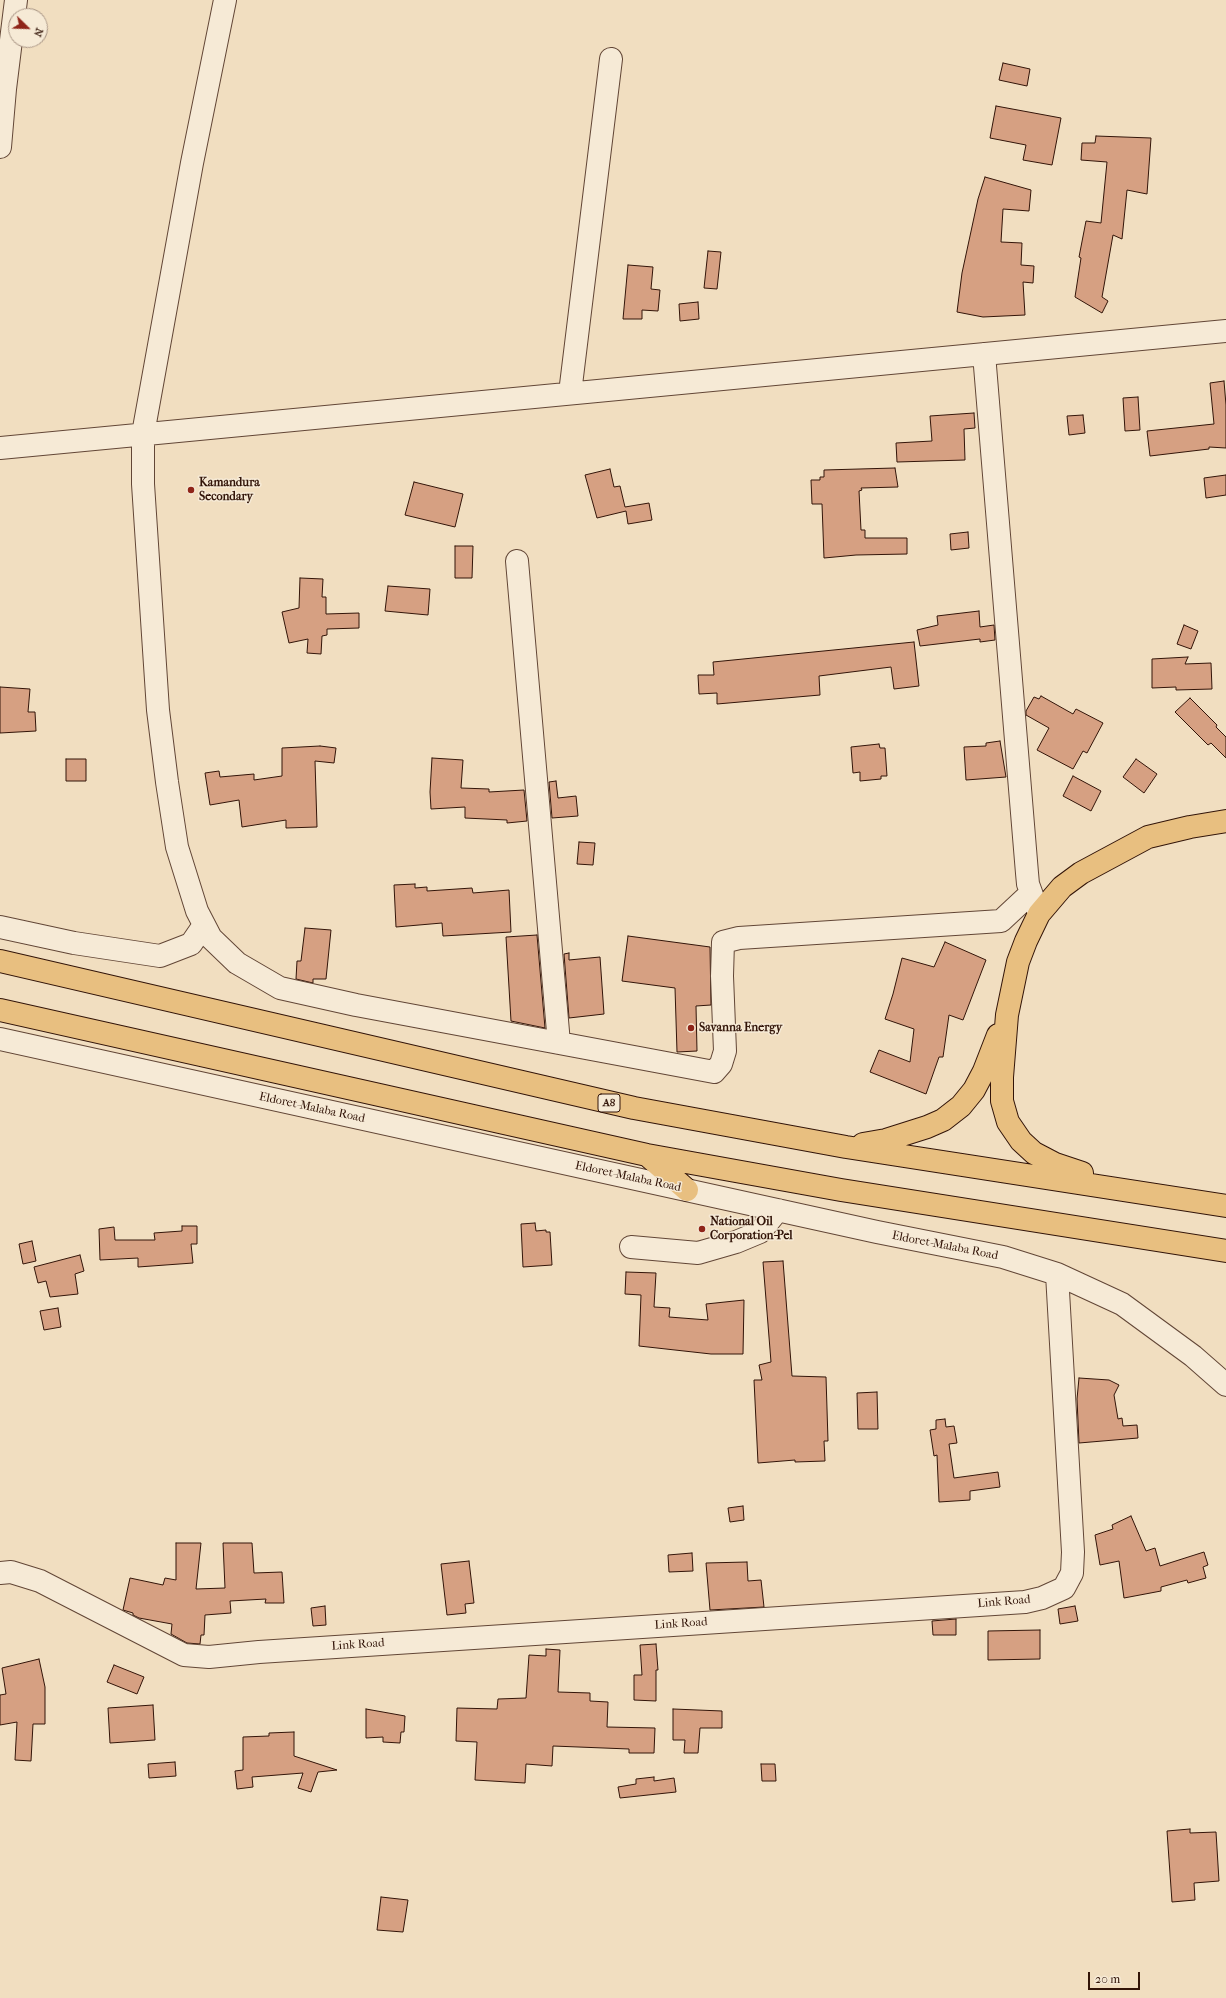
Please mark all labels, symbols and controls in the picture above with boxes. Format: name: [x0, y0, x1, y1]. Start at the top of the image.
north arrow: [8, 8, 48, 48]
text: N: [31, 26, 46, 39]
place label: Kamandura Secondary: [199, 476, 260, 504]
marker: Kamandura Secondary: [186, 485, 196, 495]
place label: Savanna Energy: [699, 1021, 782, 1035]
marker: Savanna Energy: [686, 1023, 696, 1033]
street label: Eldoret-Malaba Road: [258, 1090, 366, 1126]
road number: A8: [598, 1094, 620, 1112]
street label: Eldoret-Malaba Road: [574, 1159, 682, 1195]
place label: National Oil Corporation-Pel: [710, 1215, 793, 1243]
marker: National Oil Corporation-Pel: [697, 1224, 707, 1234]
street label: Eldoret-Malaba Road: [891, 1229, 999, 1263]
street label: Link Road: [977, 1593, 1031, 1611]
street label: Link Road: [654, 1615, 708, 1633]
street label: Link Road: [331, 1636, 385, 1654]
scale bar: [1090, 1964, 1142, 1990]
text: 20 m: [1095, 1972, 1120, 1986]

